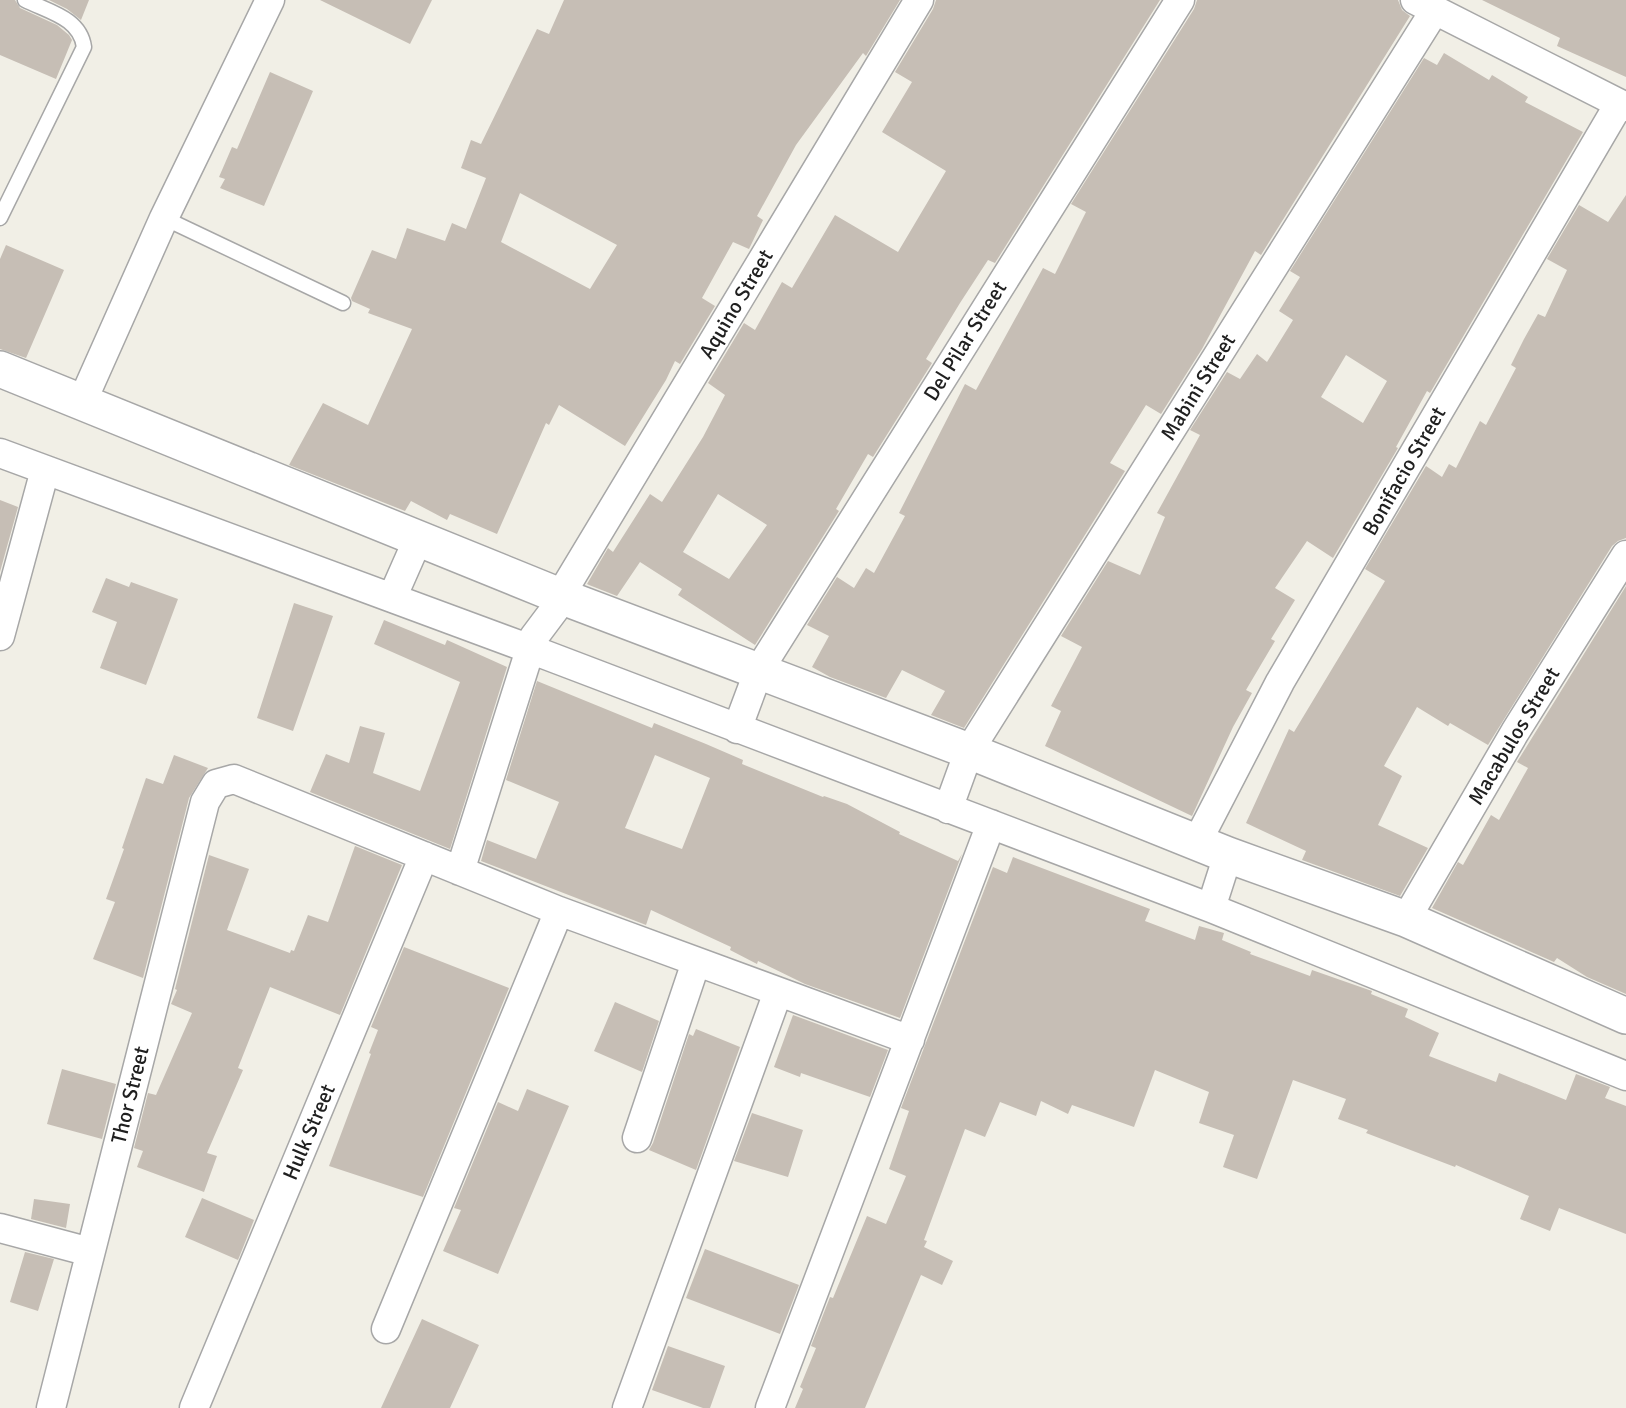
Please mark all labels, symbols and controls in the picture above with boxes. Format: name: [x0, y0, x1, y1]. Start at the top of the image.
street label: Aquino Street: [693, 245, 779, 363]
street label: Del Pilar Street: [918, 276, 1012, 406]
street label: Mabini Street: [1155, 329, 1241, 445]
street label: Bonifacio Street: [1357, 402, 1451, 540]
street label: Macabulos Street: [1463, 662, 1565, 810]
street label: Thor Street: [105, 1043, 155, 1147]
street label: Hulk Street: [277, 1080, 341, 1184]

